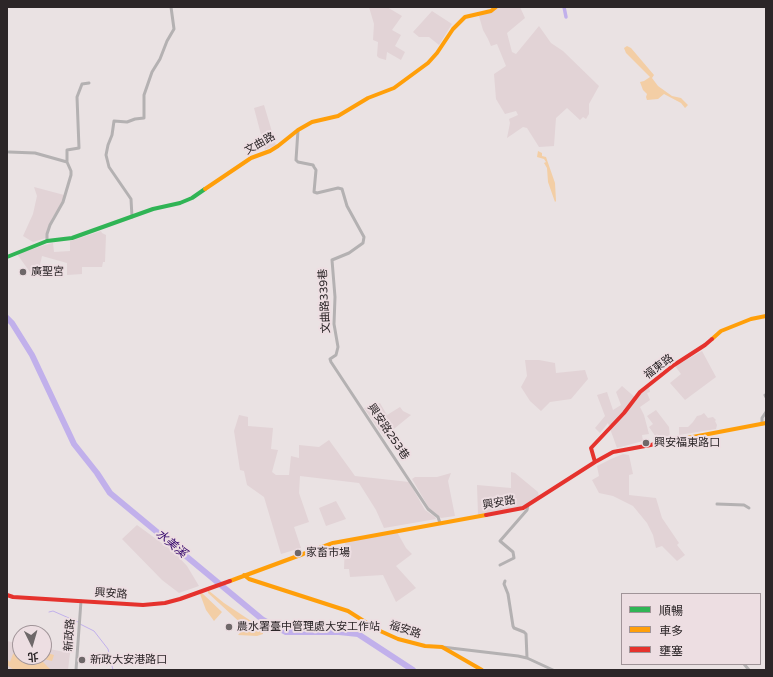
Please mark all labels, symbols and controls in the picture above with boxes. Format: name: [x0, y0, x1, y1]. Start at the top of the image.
street label: 文曲路: [242, 130, 278, 158]
place label: 廣聖宮: [31, 265, 64, 279]
marker: 廣聖宮: [18, 267, 28, 277]
street label: 文曲路339巷: [317, 268, 333, 334]
street label: 福東路: [642, 352, 676, 382]
street label: 興安路253巷: [364, 401, 412, 463]
place label: 興安福東路口: [654, 436, 720, 450]
marker: 興安福東路口: [641, 438, 651, 448]
street label: 興安路: [482, 494, 516, 512]
water label: 水美溪: [153, 527, 189, 561]
place label: 家畜市場: [306, 546, 350, 560]
marker: 家畜市場: [293, 548, 303, 558]
street label: 興安路: [94, 586, 128, 602]
legend: [621, 593, 761, 665]
text: 順暢: [659, 604, 683, 618]
street label: 新政路: [62, 618, 78, 652]
street label: 福安路: [387, 619, 423, 641]
place label: 農水署臺中管理處大安工作站: [237, 620, 380, 634]
marker: 農水署臺中管理處大安工作站: [224, 622, 234, 632]
text: 車多: [659, 624, 683, 638]
north arrow: [12, 625, 52, 665]
text: 壅塞: [659, 644, 683, 658]
text: 北: [27, 650, 39, 663]
place label: 新政大安港路口: [90, 653, 167, 667]
marker: 新政大安港路口: [77, 655, 87, 665]

